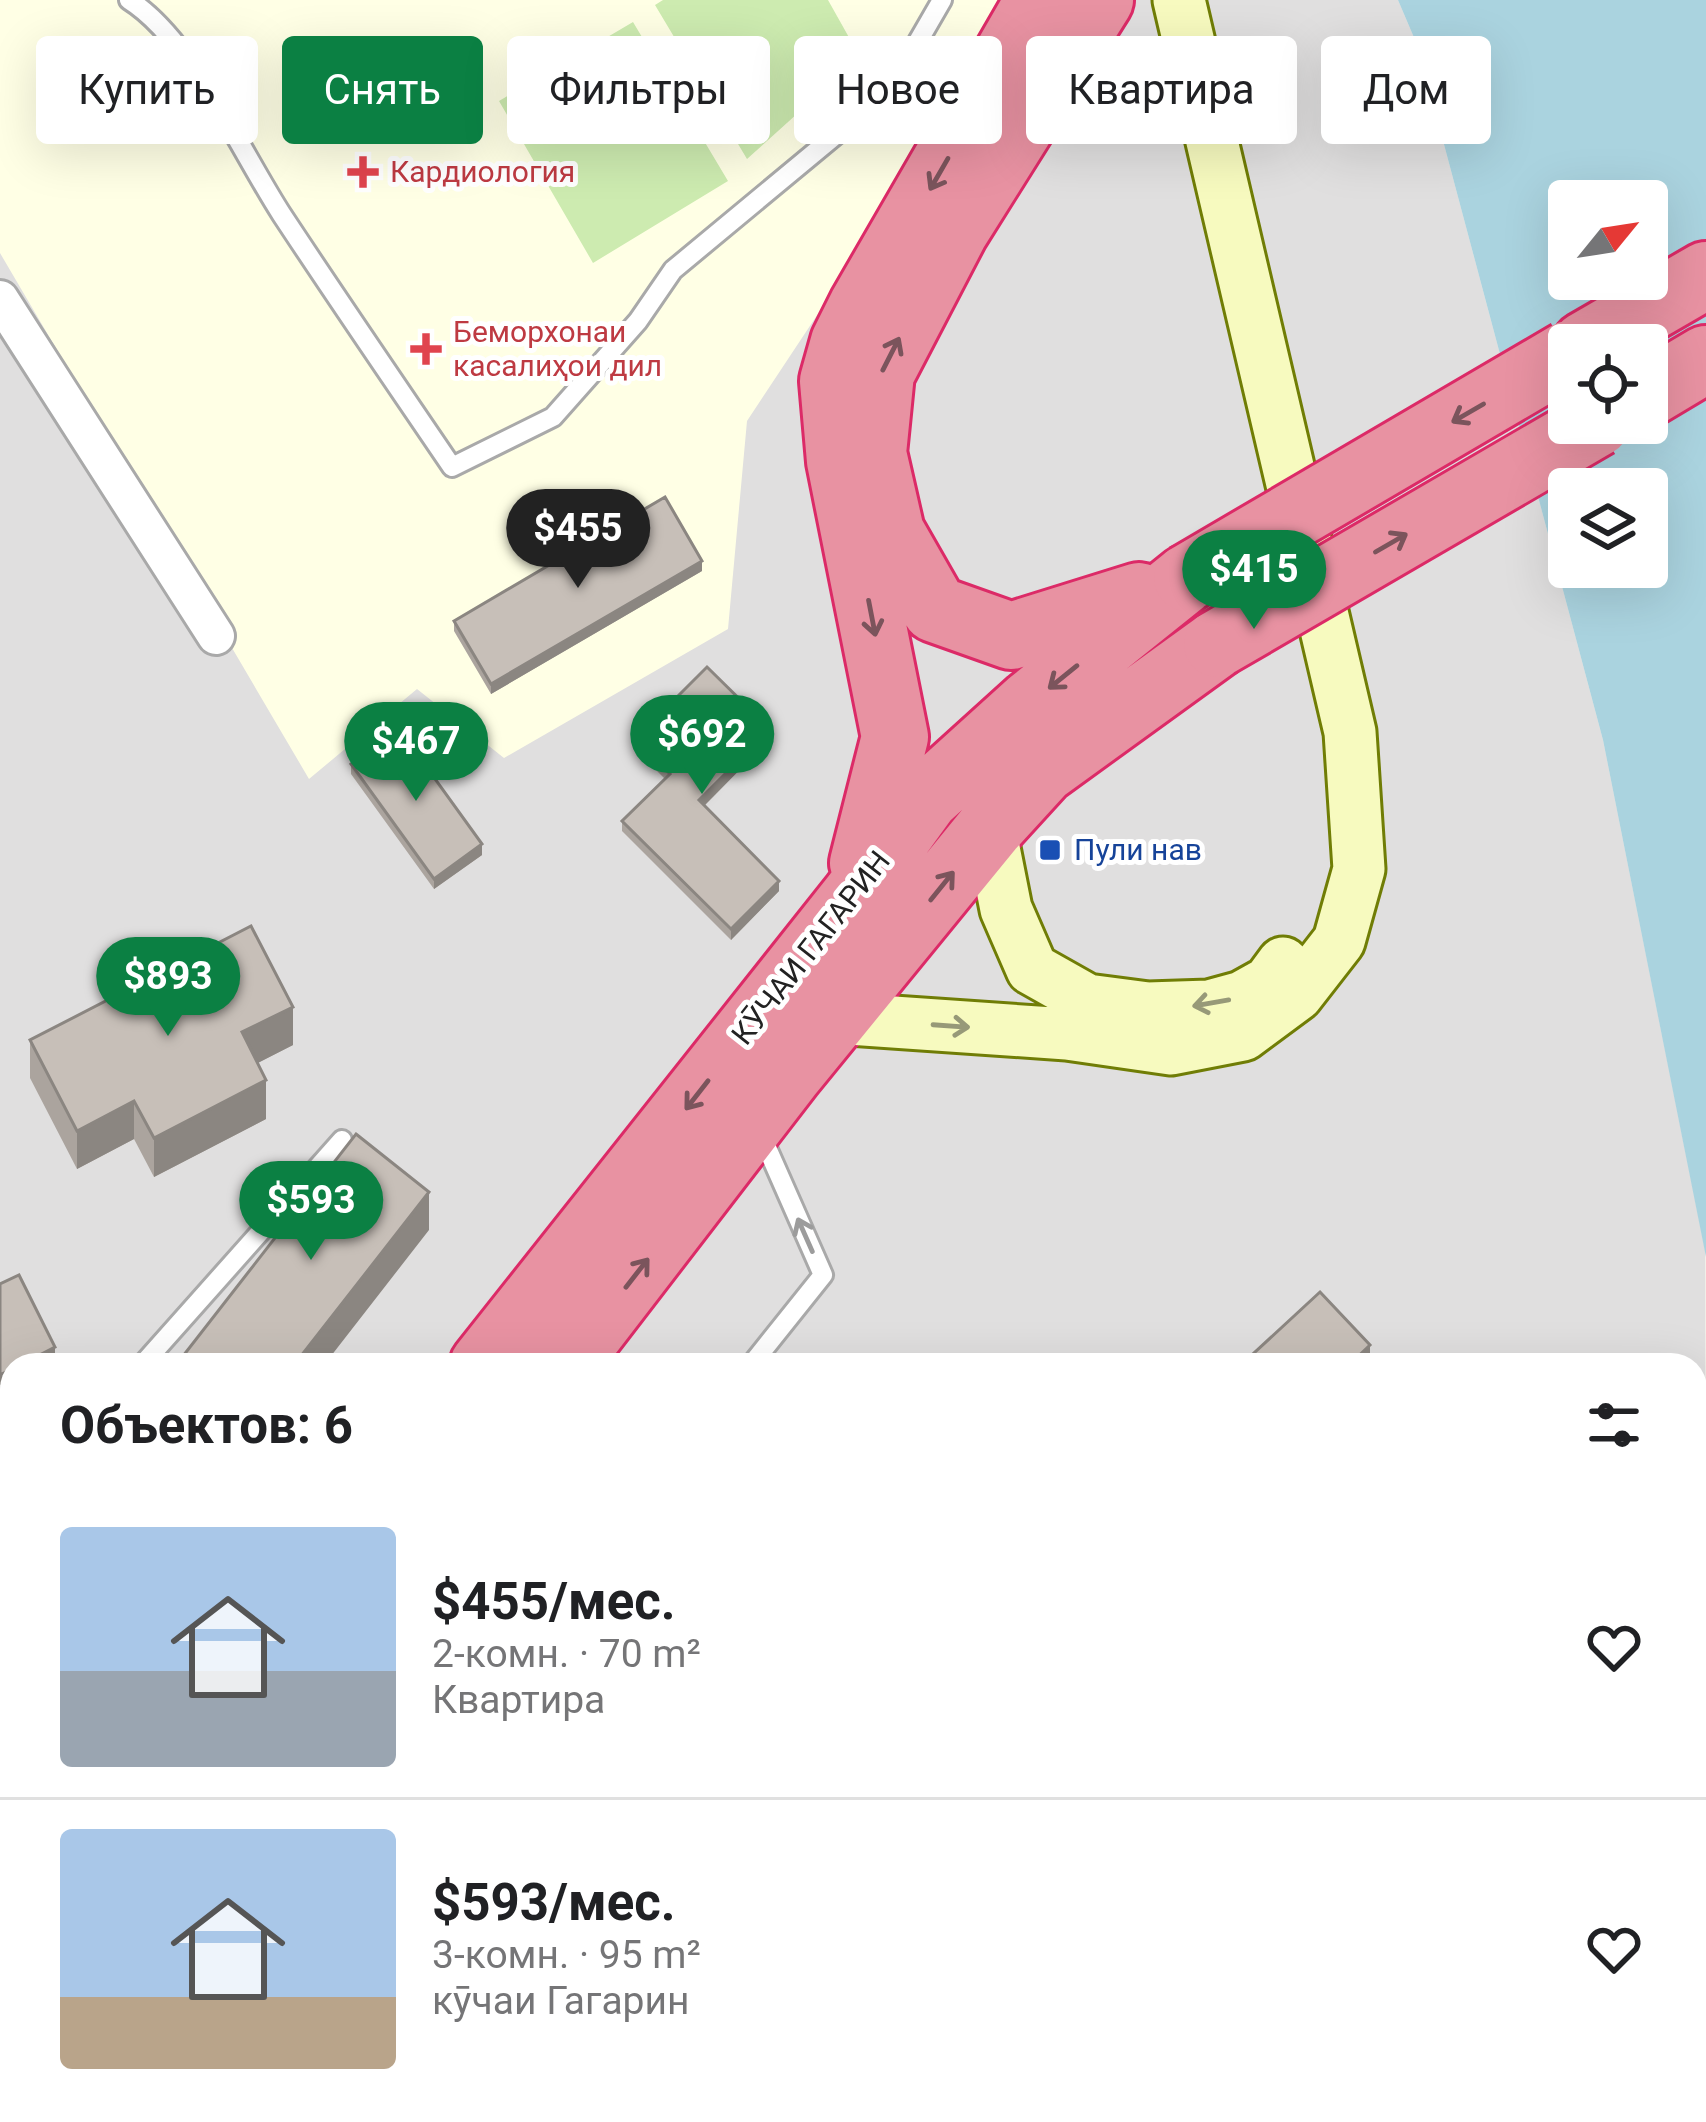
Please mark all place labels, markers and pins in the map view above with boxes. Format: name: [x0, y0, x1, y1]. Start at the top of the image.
place label: Кардиология: [390, 154, 575, 189]
marker: Кардиология: [347, 156, 379, 188]
place label: Беморхонаи касалиҳои дил: [453, 314, 662, 383]
marker: Беморхонаи касалиҳои дил: [410, 333, 442, 365]
pin: $455: [507, 489, 649, 591]
pin: $415: [1183, 530, 1325, 632]
pin: $692: [631, 695, 773, 797]
pin: $467: [345, 702, 487, 804]
place label: Пули нав: [1074, 832, 1202, 867]
marker: Пули нав: [1037, 837, 1063, 863]
pin: $893: [97, 937, 239, 1039]
pin: $593: [240, 1161, 382, 1263]

